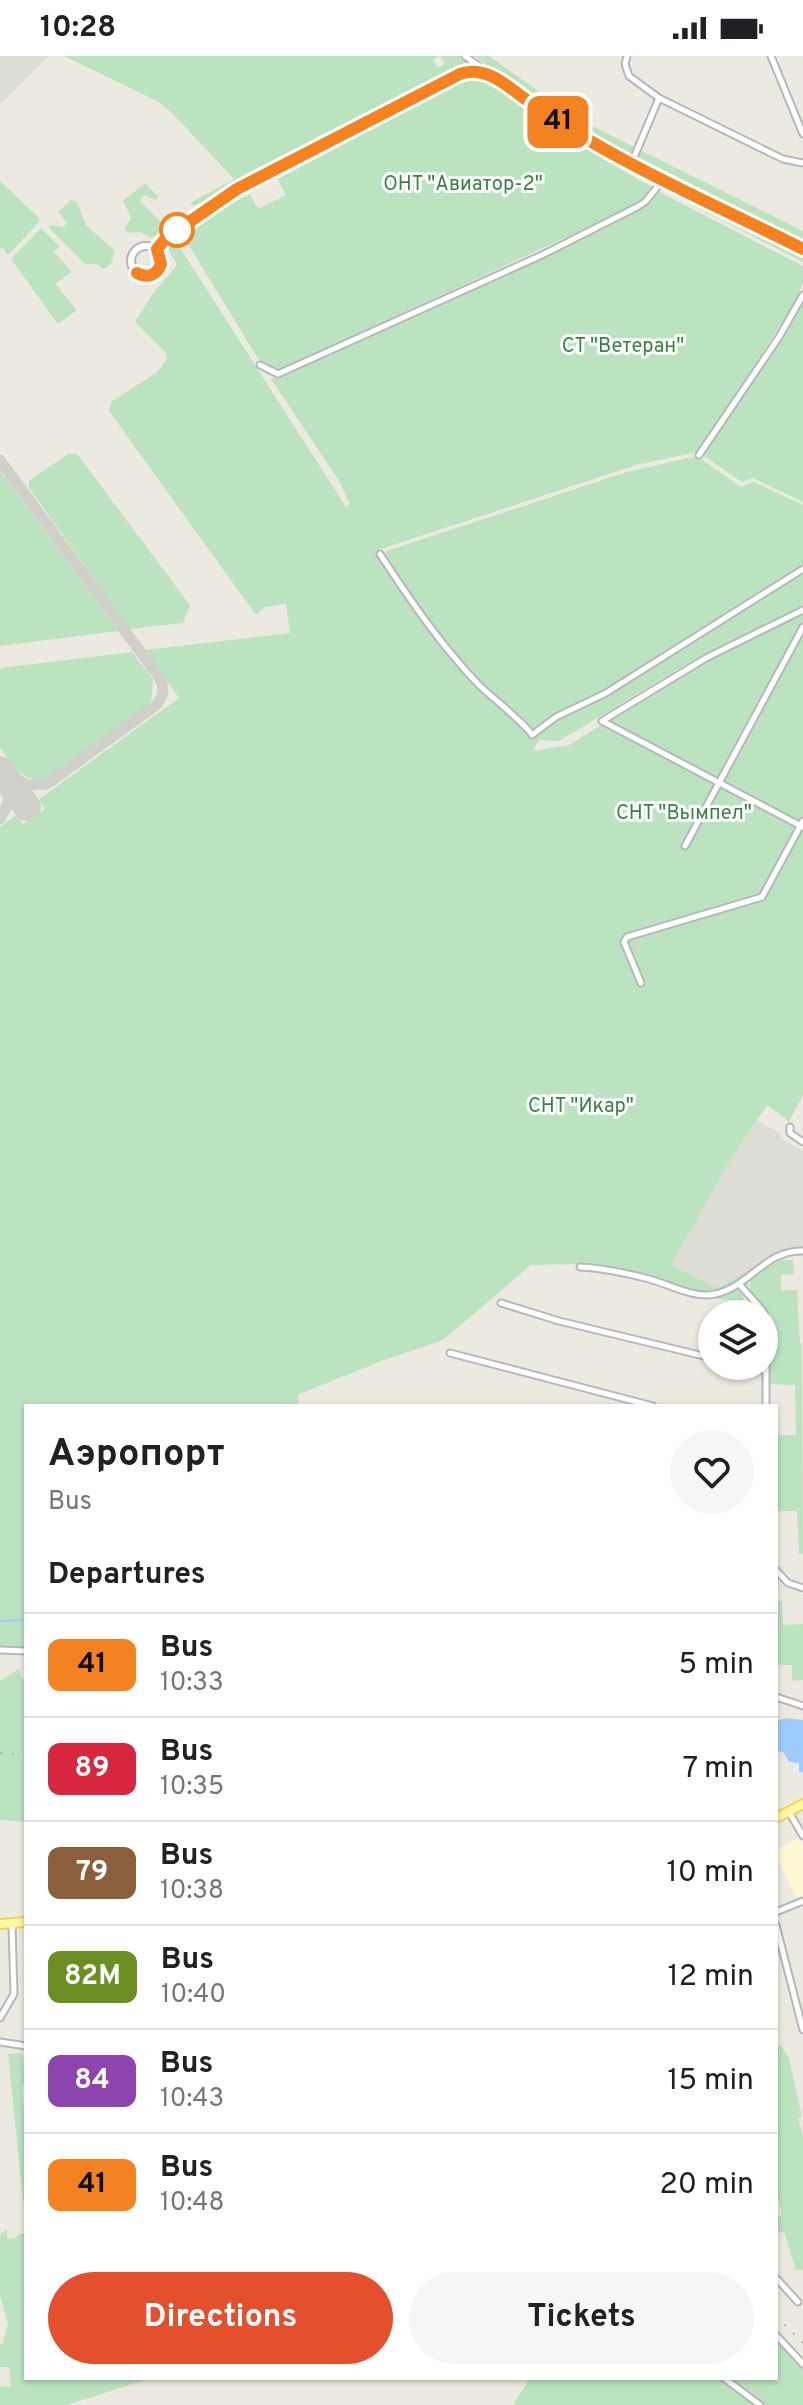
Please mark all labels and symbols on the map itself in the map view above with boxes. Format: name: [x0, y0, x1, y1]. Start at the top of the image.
line badge: 41: [522, 96, 594, 148]
park label: ОНТ "Авиатор-2": [383, 172, 543, 198]
unlabelled marker: [160, 213, 194, 247]
park label: СТ "Ветеран": [562, 334, 684, 360]
park label: СНТ "Вымпел": [616, 801, 752, 827]
park label: СНТ "Икар": [528, 1094, 634, 1120]

